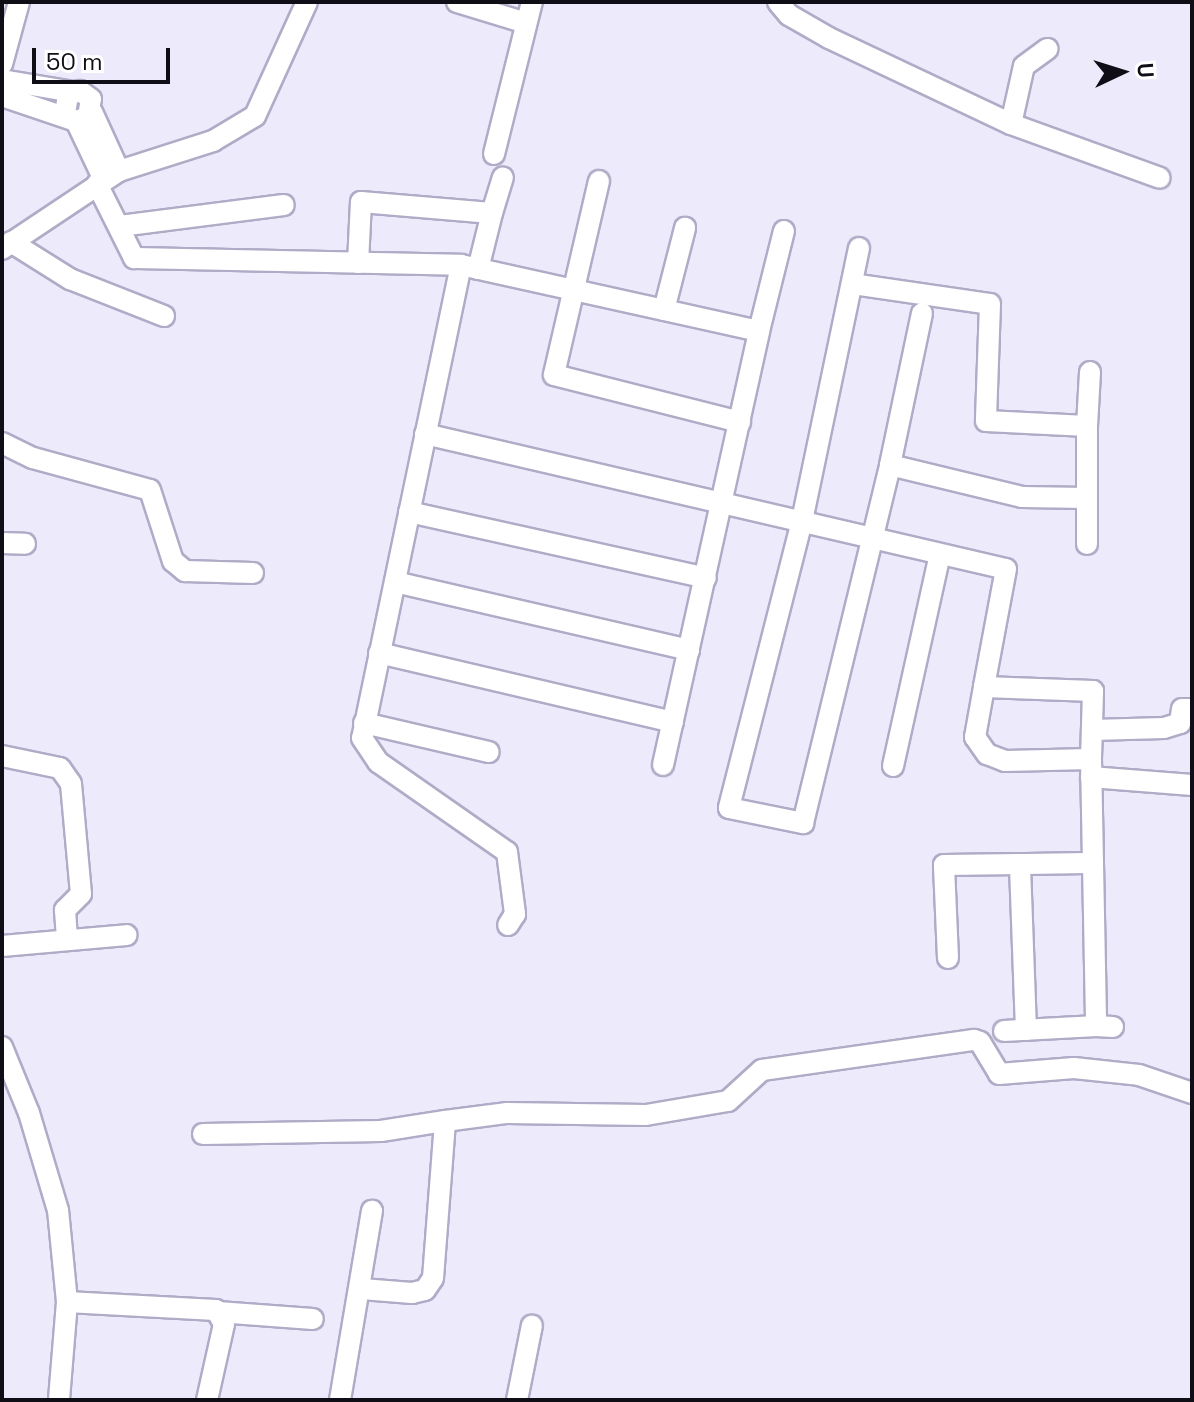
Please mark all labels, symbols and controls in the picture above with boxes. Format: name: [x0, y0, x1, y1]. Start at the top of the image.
scale bar: [36, 32, 174, 82]
north arrow: [1082, 32, 1162, 112]
text: 50 m: [46, 46, 103, 77]
text: U: [1131, 62, 1160, 79]

